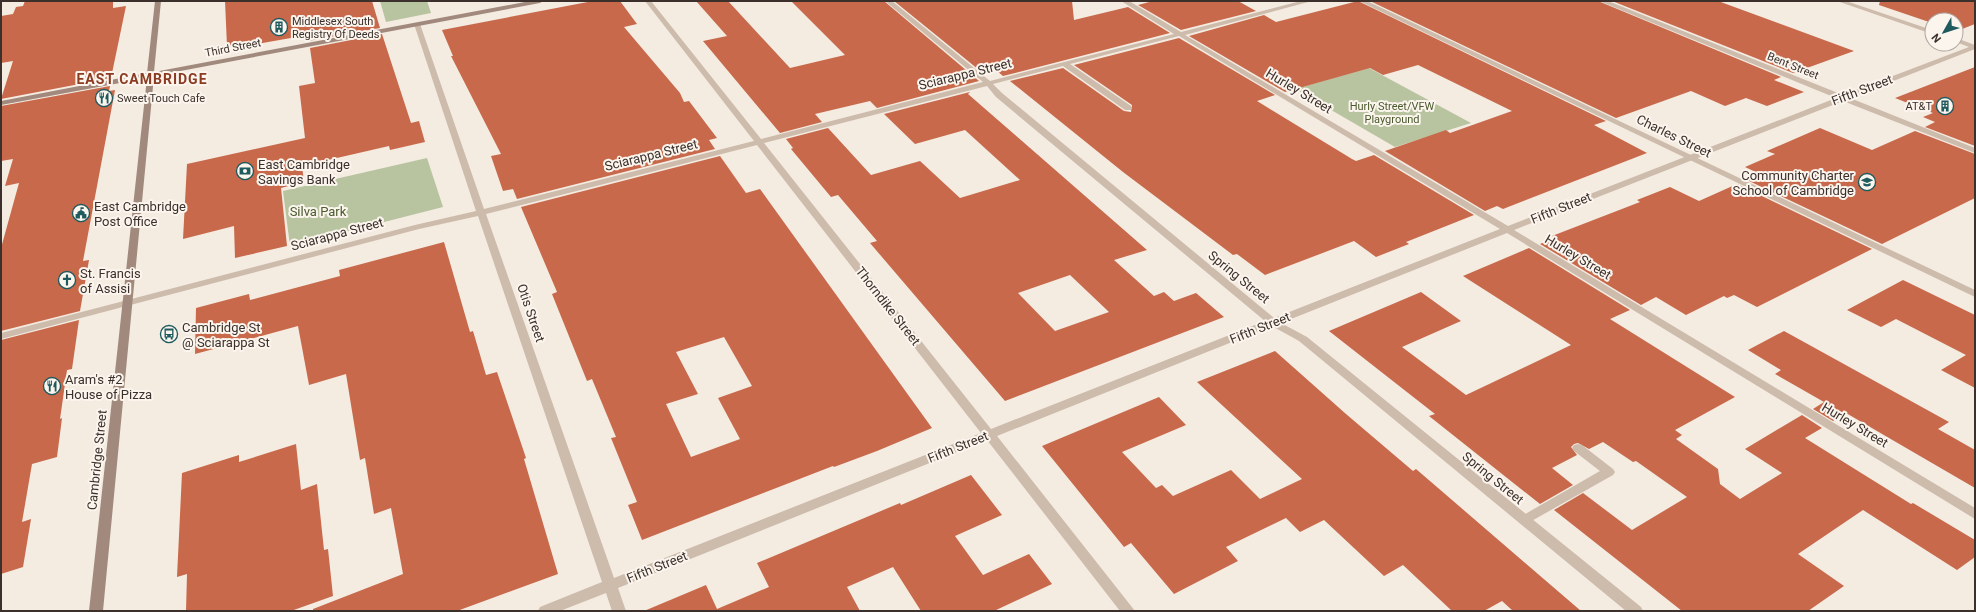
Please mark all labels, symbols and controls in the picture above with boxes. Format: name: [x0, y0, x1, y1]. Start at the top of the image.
north arrow: [1924, 12, 1964, 52]
place label: Middlesex South Registry Of Deeds: [292, 15, 380, 41]
building icon: Middlesex South Registry Of Deeds: [269, 17, 289, 37]
text: N: [1929, 31, 1944, 45]
street label: Third Street: [204, 36, 263, 60]
street label: Bent Street: [1765, 50, 1821, 82]
street label: Sciarappa Street: [917, 55, 1013, 93]
street label: Hurley Street: [1263, 65, 1335, 117]
district label: EAST CAMBRIDGE: [76, 71, 208, 87]
street label: Fifth Street: [1830, 72, 1894, 108]
restaurant icon: Sweet Touch Cafe: [94, 88, 114, 108]
place label: Sweet Touch Cafe: [117, 92, 205, 105]
building icon: AT&T: [1935, 96, 1955, 116]
park label: Hurly Street/VFW Playground: [1350, 100, 1435, 126]
place label: AT&T: [1906, 100, 1932, 113]
street label: Charles Street: [1634, 111, 1714, 161]
street label: Sciarappa Street: [603, 136, 699, 174]
place label: East Cambridge Savings Bank: [258, 157, 350, 187]
bank icon: East Cambridge Savings Bank: [235, 161, 255, 181]
place label: Community Charter School of Cambridge: [1733, 168, 1855, 198]
school or university icon: Community Charter School of Cambridge: [1857, 172, 1877, 192]
street label: Fifth Street: [1529, 189, 1593, 227]
place label: East Cambridge Post Office: [94, 199, 186, 229]
public building icon: East Cambridge Post Office: [71, 203, 91, 223]
park label: Silva Park: [290, 204, 347, 219]
street label: Sciarappa Street: [289, 214, 385, 254]
street label: Hurley Street: [1542, 231, 1614, 283]
street label: Spring Street: [1205, 248, 1273, 306]
street label: Thorndike Street: [853, 264, 923, 348]
place label: St. Francis of Assisi: [80, 266, 141, 296]
church icon: St. Francis of Assisi: [57, 270, 77, 290]
street label: Otis Street: [514, 282, 548, 344]
street label: Fifth Street: [1228, 309, 1292, 347]
place label: Cambridge St @ Sciarappa St: [182, 320, 270, 350]
bus stop icon: Cambridge St @ Sciarappa St: [159, 324, 179, 344]
place label: Aram's #2 House of Pizza: [65, 372, 152, 402]
restaurant icon: Aram's #2 House of Pizza: [42, 376, 62, 396]
street label: Hurley Street: [1819, 399, 1891, 451]
street label: Cambridge Street: [84, 409, 110, 511]
street label: Fifth Street: [926, 428, 990, 466]
street label: Spring Street: [1459, 449, 1527, 507]
street label: Fifth Street: [625, 548, 689, 586]

